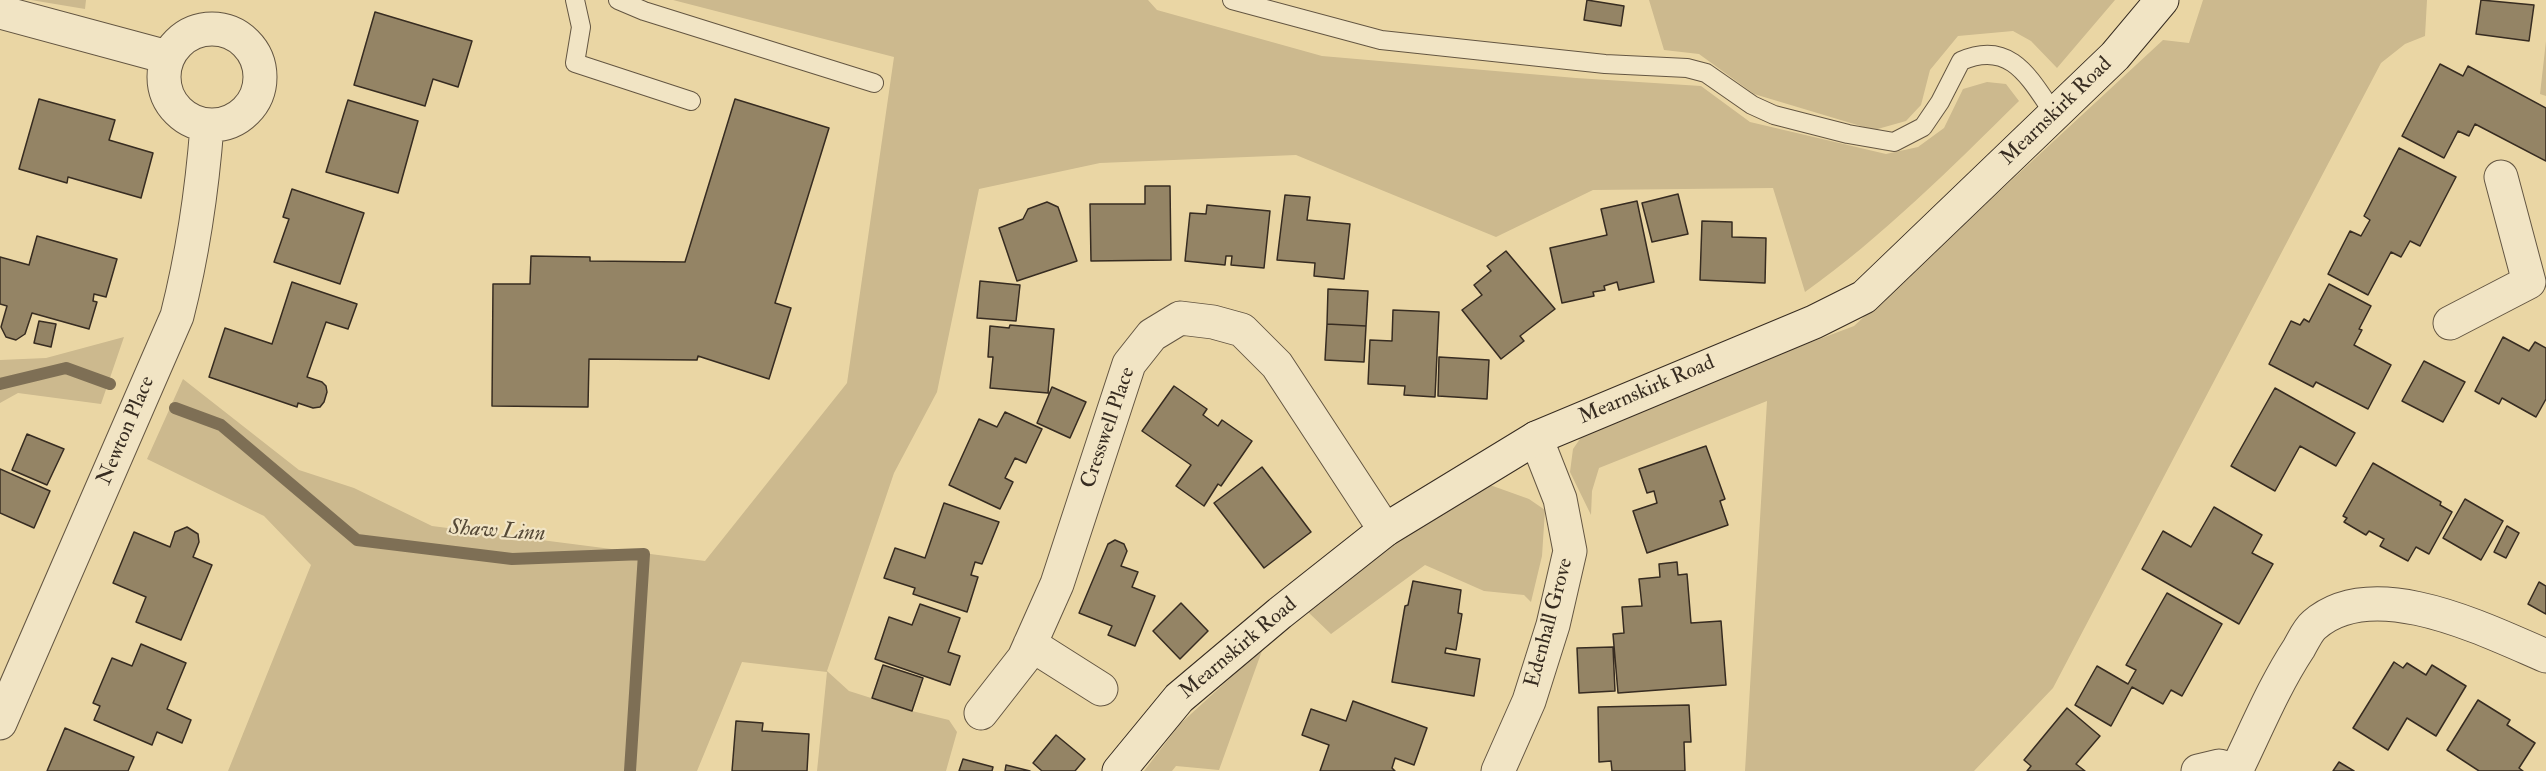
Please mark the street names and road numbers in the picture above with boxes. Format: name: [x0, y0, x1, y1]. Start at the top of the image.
street label: Mearnskirk Road: [1996, 53, 2118, 171]
street label: Mearnskirk Road: [1575, 351, 1719, 431]
street label: Cresswell Place: [1077, 364, 1141, 492]
street label: Newton Place: [93, 373, 161, 489]
street label: Edenhall Grove: [1521, 556, 1579, 690]
street label: Mearnskirk Road: [1175, 593, 1303, 705]

